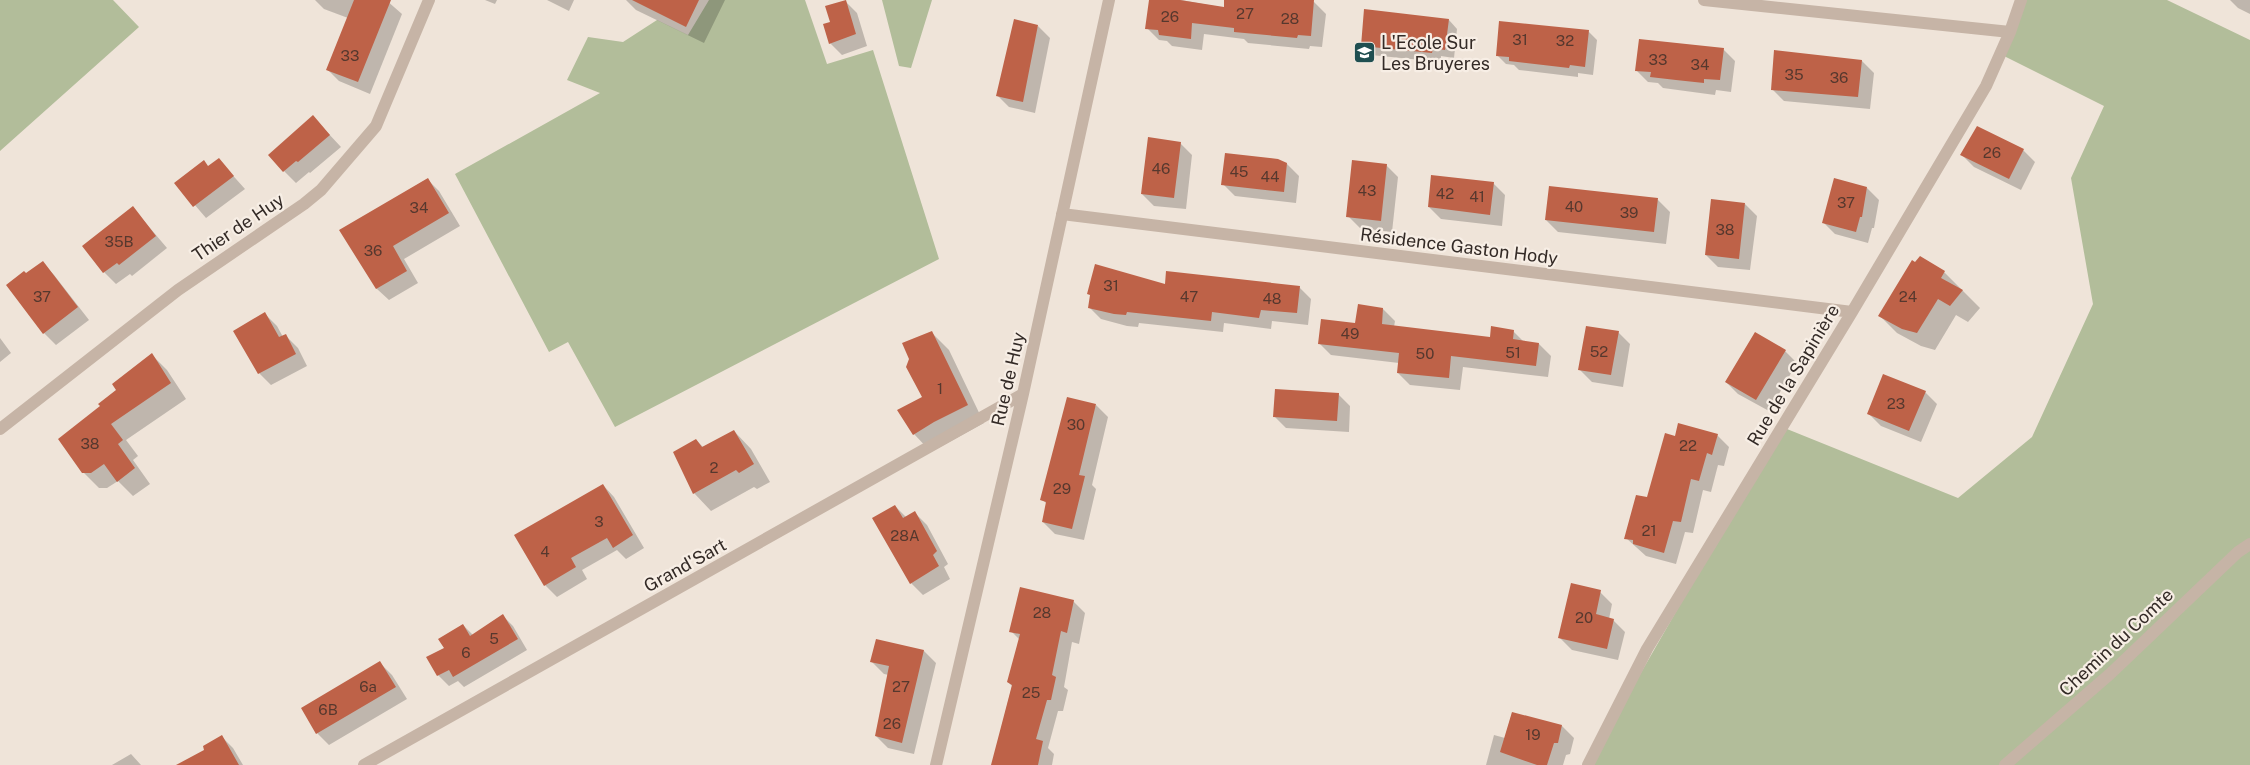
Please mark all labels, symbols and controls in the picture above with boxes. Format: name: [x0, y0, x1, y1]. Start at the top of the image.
house number: 27: [1236, 5, 1254, 22]
house number: 26: [1161, 8, 1179, 25]
house number: 28: [1281, 10, 1299, 27]
house number: 31: [1512, 31, 1528, 48]
place label: L'Ecole Sur Les Bruyeres: [1381, 32, 1490, 74]
house number: 32: [1556, 32, 1574, 49]
school or university icon: L'Ecole Sur Les Bruyeres: [1353, 40, 1377, 64]
house number: 33: [341, 47, 359, 64]
house number: 33: [1649, 51, 1667, 68]
house number: 34: [1691, 56, 1709, 73]
house number: 35: [1784, 66, 1804, 83]
house number: 36: [1830, 69, 1848, 86]
house number: 26: [1983, 144, 2001, 161]
house number: 46: [1152, 160, 1170, 177]
house number: 45: [1230, 163, 1248, 180]
house number: 44: [1261, 168, 1279, 185]
house number: 43: [1358, 182, 1376, 199]
house number: 42: [1436, 185, 1454, 202]
street label: Thier de Huy: [188, 188, 288, 265]
house number: 41: [1469, 188, 1485, 205]
house number: 37: [1837, 194, 1855, 211]
house number: 40: [1565, 198, 1583, 215]
house number: 34: [410, 199, 428, 216]
house number: 39: [1620, 204, 1638, 221]
house number: 38: [1715, 221, 1735, 238]
street label: Résidence Gaston Hody: [1359, 223, 1559, 269]
house number: 35B: [104, 233, 134, 250]
house number: 36: [364, 242, 382, 259]
house number: 31: [1103, 277, 1119, 294]
house number: 37: [33, 288, 51, 305]
house number: 47: [1180, 288, 1198, 305]
house number: 24: [1899, 288, 1917, 305]
house number: 48: [1262, 290, 1282, 307]
street label: Rue de la Sapinière: [1743, 301, 1843, 449]
house number: 49: [1341, 325, 1359, 342]
street label: Rue de Huy: [987, 330, 1029, 428]
house number: 52: [1590, 343, 1608, 360]
house number: 51: [1505, 344, 1521, 361]
house number: 50: [1416, 345, 1434, 362]
house number: 1: [937, 380, 943, 397]
house number: 23: [1887, 395, 1905, 412]
house number: 30: [1067, 416, 1085, 433]
house number: 38: [80, 435, 100, 452]
house number: 22: [1679, 437, 1697, 454]
house number: 2: [710, 459, 719, 476]
house number: 29: [1053, 480, 1071, 497]
house number: 3: [594, 513, 604, 530]
house number: 21: [1641, 522, 1657, 539]
house number: 28A: [890, 527, 920, 544]
street label: Grand'Sart: [640, 534, 730, 596]
house number: 4: [540, 543, 550, 560]
street label: Chemin du Comte: [2055, 584, 2177, 700]
house number: 28: [1033, 604, 1051, 621]
house number: 20: [1575, 609, 1593, 626]
house number: 5: [489, 630, 499, 647]
house number: 6: [461, 644, 471, 661]
house number: 6a: [359, 678, 377, 695]
house number: 27: [892, 678, 910, 695]
house number: 25: [1022, 684, 1040, 701]
house number: 6B: [318, 701, 338, 718]
house number: 26: [883, 715, 901, 732]
house number: 19: [1525, 726, 1541, 743]

